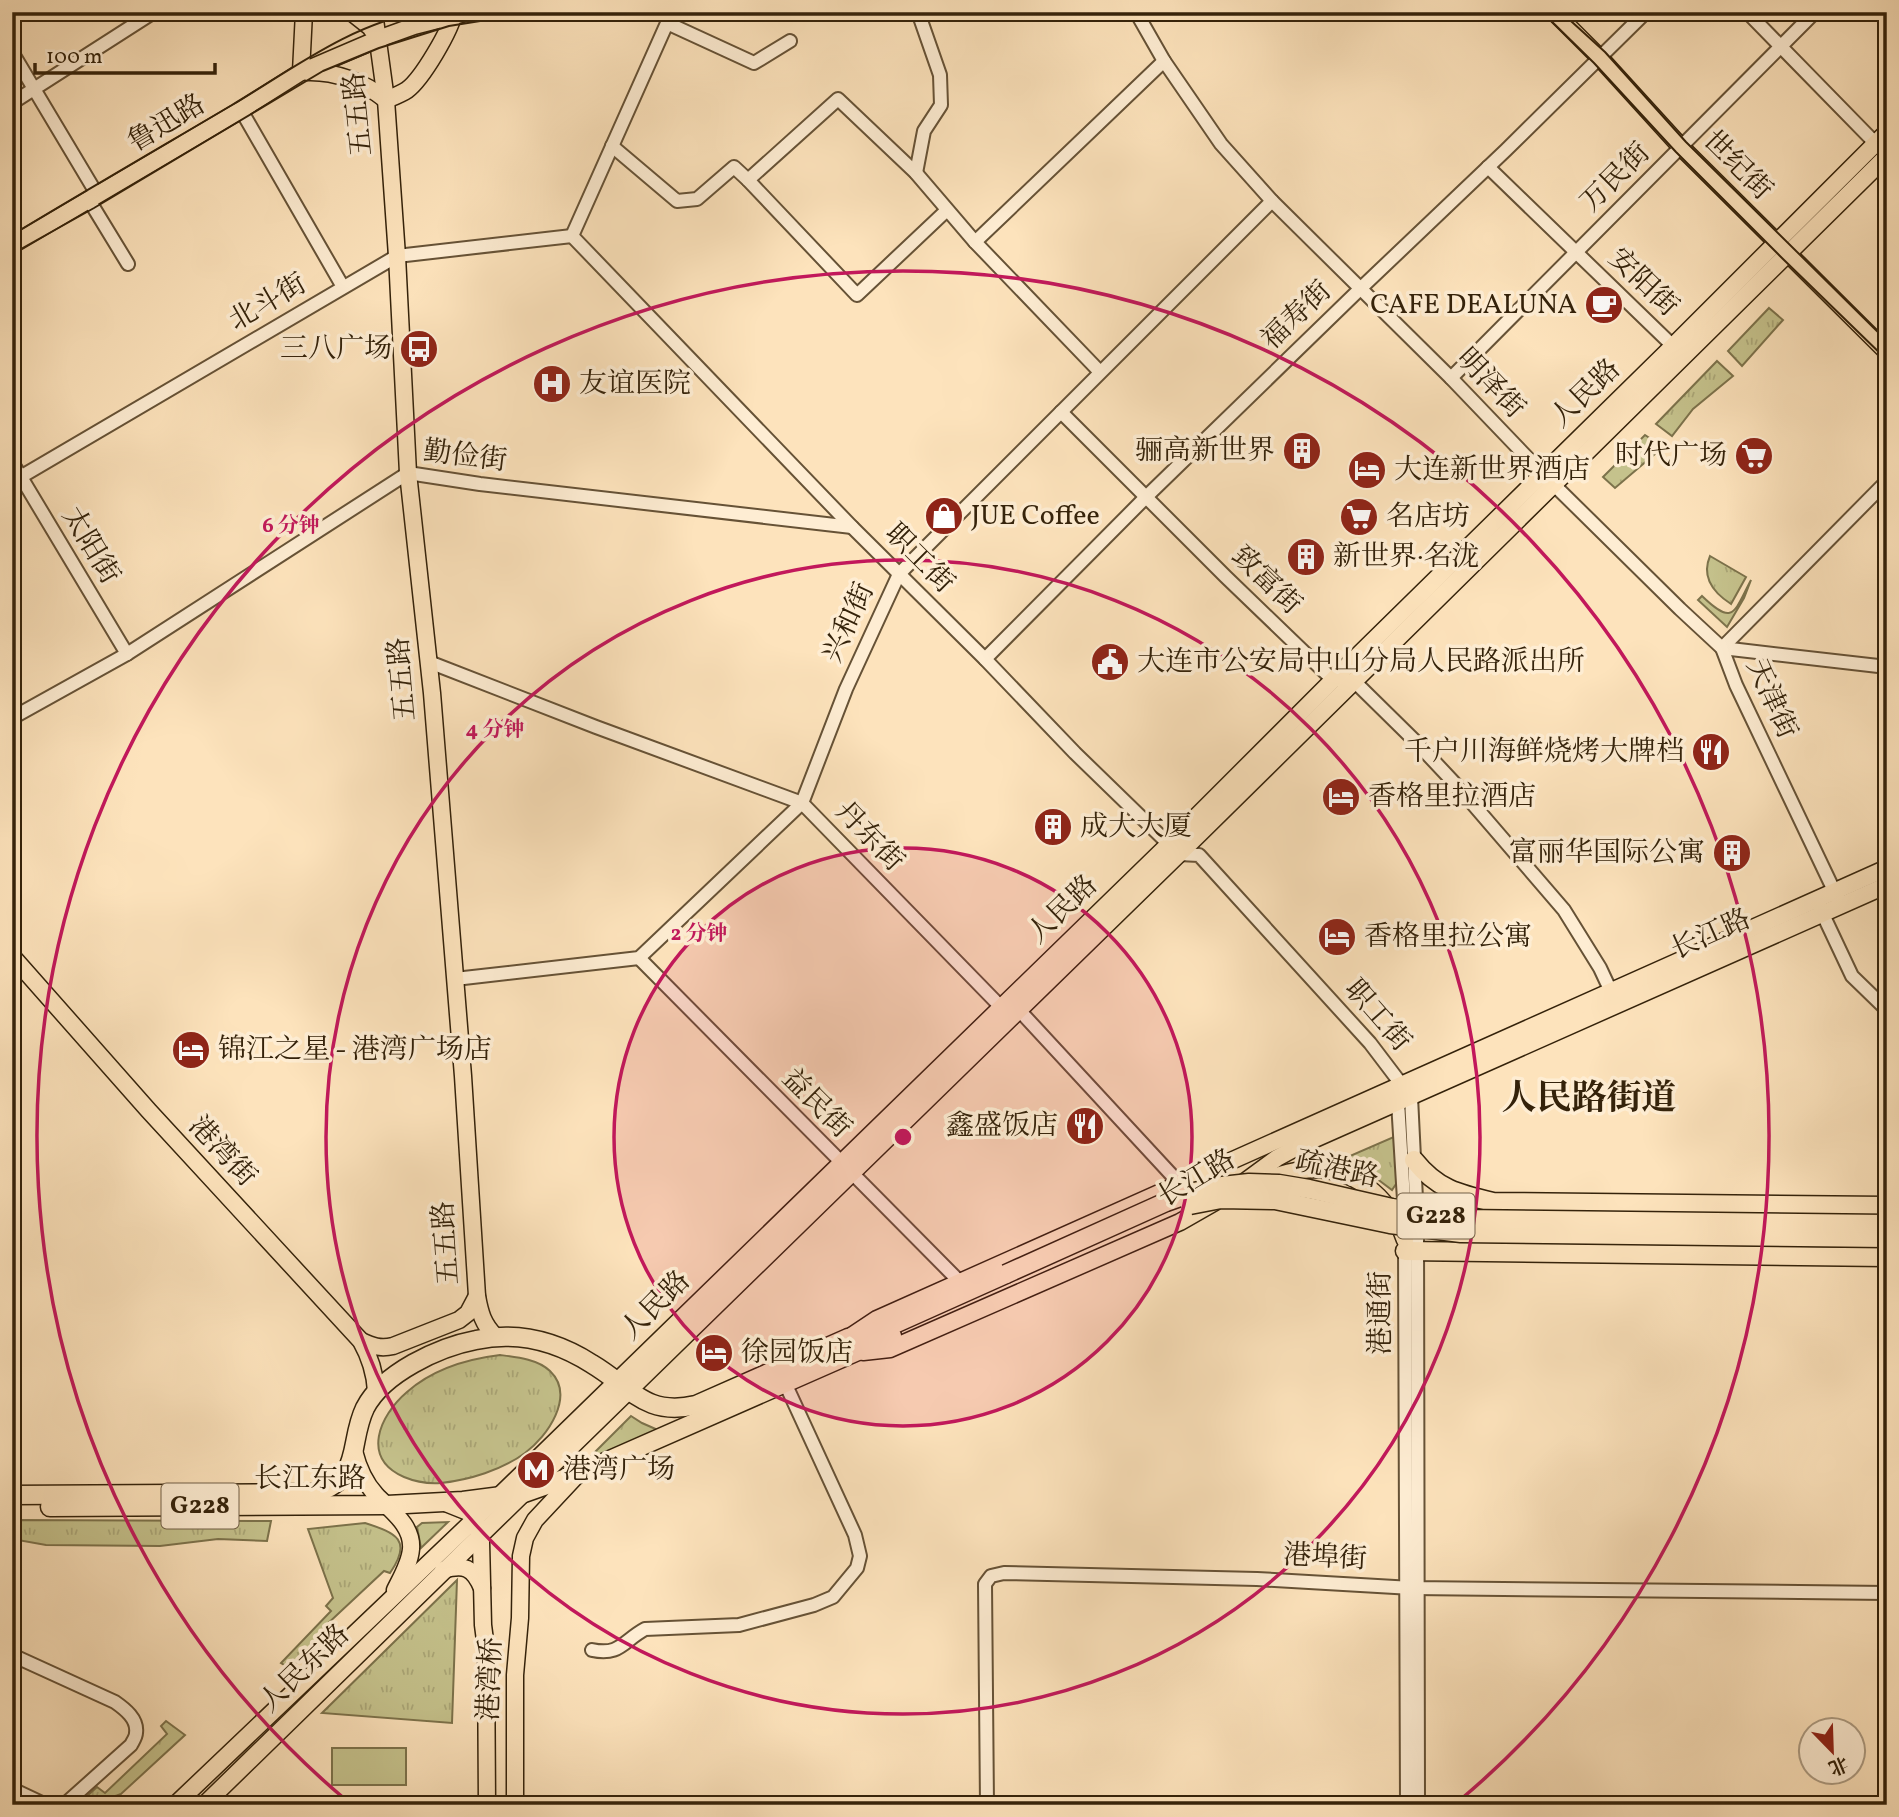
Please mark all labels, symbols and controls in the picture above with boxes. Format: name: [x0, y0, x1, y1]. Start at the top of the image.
scale bar: [35, 32, 215, 76]
text: 100 m: [46, 43, 103, 72]
street label: 五五路: [335, 70, 383, 158]
street label: 鲁迅路: [121, 86, 213, 162]
street label: 世纪街: [1694, 123, 1780, 209]
street label: 万民街: [1573, 135, 1659, 221]
street label: 安阳街: [1599, 240, 1687, 326]
street label: 北斗街: [222, 265, 314, 341]
street label: 福寿街: [1253, 273, 1341, 359]
cafe icon: CAFE DEALUNA: [1583, 284, 1625, 326]
place label: CAFE DEALUNA: [1370, 286, 1577, 325]
bus stop icon: 三八广场: [398, 328, 440, 370]
place label: 三八广场: [280, 330, 392, 369]
street label: 明泽街: [1447, 340, 1533, 428]
street label: 人民路: [1542, 351, 1630, 437]
hospital icon: 友谊医院: [531, 363, 573, 405]
place label: 友谊医院: [579, 365, 691, 404]
building icon: 骊高新世界: [1281, 430, 1323, 472]
place label: 骊高新世界: [1135, 432, 1275, 471]
street label: 勤俭街: [421, 433, 509, 481]
supermarket icon: 时代广场: [1733, 435, 1775, 477]
place label: 时代广场: [1615, 437, 1727, 476]
hotel icon: 大连新世界酒店: [1346, 449, 1388, 491]
place label: 大连新世界酒店: [1394, 451, 1590, 490]
shop icon: JUE Coffee: [923, 495, 965, 537]
supermarket icon: 名店坊: [1338, 496, 1380, 538]
place label: JUE Coffee: [971, 497, 1100, 536]
place label: 名店坊: [1386, 498, 1470, 537]
street label: 太阳街: [52, 500, 128, 592]
text: 6 分钟: [262, 512, 320, 541]
street label: 职工街: [876, 516, 962, 602]
building icon: 新世界·名泷: [1285, 536, 1327, 578]
street label: 致富街: [1222, 538, 1310, 624]
place label: 新世界·名泷: [1333, 538, 1480, 577]
street label: 兴和街: [814, 577, 884, 669]
street label: 五五路: [380, 635, 426, 723]
public building icon: 大连市公安局中山分局人民路派出所: [1089, 641, 1131, 683]
place label: 大连市公安局中山分局人民路派出所: [1137, 643, 1585, 682]
street label: 天津街: [1736, 653, 1806, 745]
text: 4 分钟: [466, 716, 524, 745]
restaurant icon: 千户川海鲜烧烤大牌档: [1690, 731, 1732, 773]
place label: 千户川海鲜烧烤大牌档: [1404, 733, 1684, 772]
hotel icon: 香格里拉酒店: [1320, 776, 1362, 818]
place label: 香格里拉酒店: [1368, 778, 1536, 817]
street label: 丹东街: [826, 793, 912, 881]
building icon: 成大大厦: [1032, 806, 1074, 848]
place label: 成大大厦: [1080, 808, 1192, 847]
building icon: 富丽华国际公寓: [1711, 832, 1753, 874]
place label: 富丽华国际公寓: [1509, 834, 1705, 873]
street label: 人民路: [1019, 867, 1107, 953]
street label: 长江路: [1665, 900, 1757, 970]
hotel icon: 香格里拉公寓: [1316, 916, 1358, 958]
place label: 香格里拉公寓: [1364, 918, 1532, 957]
text: 2 分钟: [670, 920, 728, 949]
street label: 职工街: [1335, 972, 1419, 1060]
hotel icon: 锦江之星 - 港湾广场店: [170, 1029, 212, 1071]
place label: 锦江之星 - 港湾广场店: [218, 1031, 492, 1070]
street label: 益民街: [773, 1061, 859, 1147]
district label: 人民路街道: [1501, 1076, 1677, 1124]
restaurant icon: 鑫盛饭店: [1064, 1105, 1106, 1147]
place label: 鑫盛饭店: [946, 1107, 1058, 1146]
street label: 港湾街: [179, 1108, 265, 1196]
centre of rings: [891, 1125, 915, 1149]
street label: 长江路: [1151, 1141, 1243, 1217]
street label: 疏港路: [1292, 1142, 1382, 1198]
road number: G228: [1398, 1194, 1474, 1238]
street label: 五五路: [425, 1200, 469, 1286]
street label: 人民路: [613, 1263, 699, 1349]
street label: 港通街: [1362, 1271, 1401, 1355]
hotel icon: 徐园饭店: [693, 1332, 735, 1374]
place label: 徐园饭店: [741, 1334, 853, 1373]
metro station icon: 港湾广场: [515, 1449, 557, 1491]
place label: 港湾广场: [563, 1451, 675, 1490]
street label: 长江东路: [254, 1460, 366, 1499]
road number: G228: [162, 1484, 238, 1528]
street label: 港埠街: [1282, 1536, 1368, 1580]
street label: 人民东路: [251, 1616, 359, 1722]
street label: 港湾桥: [470, 1636, 512, 1722]
north arrow: [1798, 1716, 1868, 1786]
text: 北: [1824, 1749, 1852, 1780]

